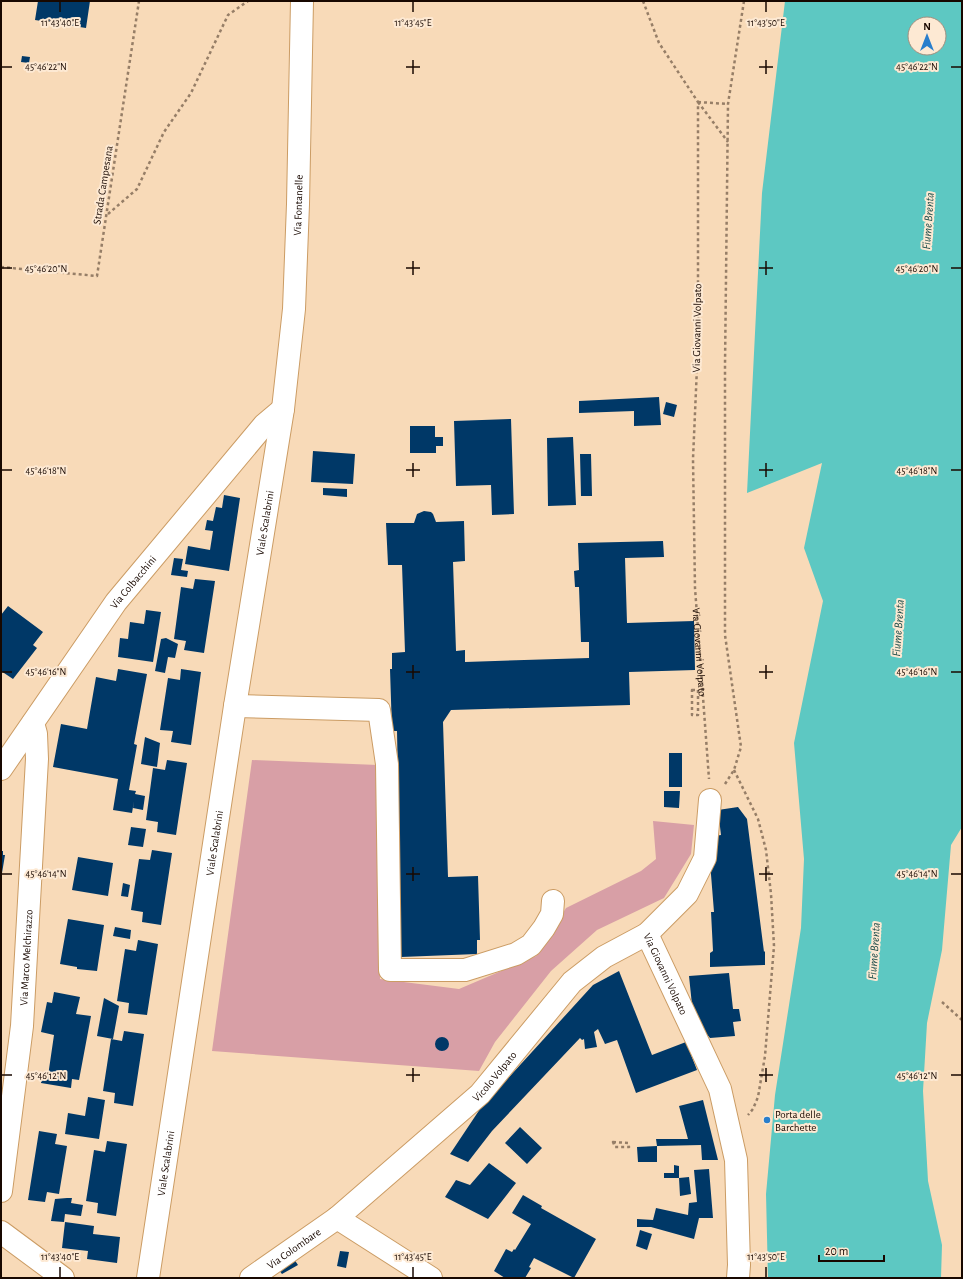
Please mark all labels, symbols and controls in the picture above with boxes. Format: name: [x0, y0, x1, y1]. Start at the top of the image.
north arrow: [907, 16, 947, 56]
text: 11°43'40"E: [41, 18, 79, 28]
text: 11°43'45"E: [394, 18, 432, 28]
text: 11°43'50"E: [747, 18, 785, 28]
text: N: [923, 21, 931, 32]
text: 45°46'22"N: [25, 62, 67, 72]
text: 45°46'22"N: [896, 62, 938, 72]
street label: Strada Campesana: [91, 145, 115, 225]
street label: Via Fontanelle: [291, 175, 304, 236]
water label: Fiume Brenta: [920, 192, 936, 250]
text: 45°46'20"N: [25, 264, 67, 274]
text: 45°46'20"N: [896, 264, 938, 274]
street label: Via Giovanni Volpato: [691, 284, 703, 372]
text: 45°46'18"N: [26, 466, 66, 476]
text: 45°46'18"N: [897, 466, 937, 476]
street label: Viale Scalabrini: [254, 490, 275, 556]
street label: Via Colbacchini: [108, 553, 158, 610]
water label: Fiume Brenta: [890, 599, 906, 657]
street label: Via Giovanni Volpato: [691, 607, 708, 697]
text: 45°46'16"N: [26, 667, 66, 677]
text: 45°46'16"N: [897, 667, 937, 677]
street label: Viale Scalabrini: [204, 810, 225, 876]
text: 45°46'14"N: [26, 869, 66, 879]
text: 45°46'14"N: [897, 869, 937, 879]
street label: Via Marco Melchirazzo: [18, 909, 34, 1006]
water label: Fiume Brenta: [866, 922, 882, 980]
street label: Via Giovanni Volpato: [642, 931, 690, 1016]
street label: Vicolo Volpato: [470, 1049, 518, 1103]
text: 45°46'12"N: [26, 1071, 66, 1081]
text: 45°46'12"N: [897, 1071, 937, 1081]
place label: Porta delle Barchette: [775, 1109, 821, 1133]
marker: Porta delle Barchette: [762, 1115, 772, 1125]
street label: Viale Scalabrini: [155, 1130, 176, 1197]
street label: Via Colombare: [265, 1226, 323, 1271]
scale bar: [819, 1237, 884, 1263]
text: 20 m: [825, 1245, 848, 1257]
text: 11°43'40"E: [41, 1252, 79, 1262]
text: 11°43'45"E: [394, 1252, 432, 1262]
text: 11°43'50"E: [747, 1252, 785, 1262]

